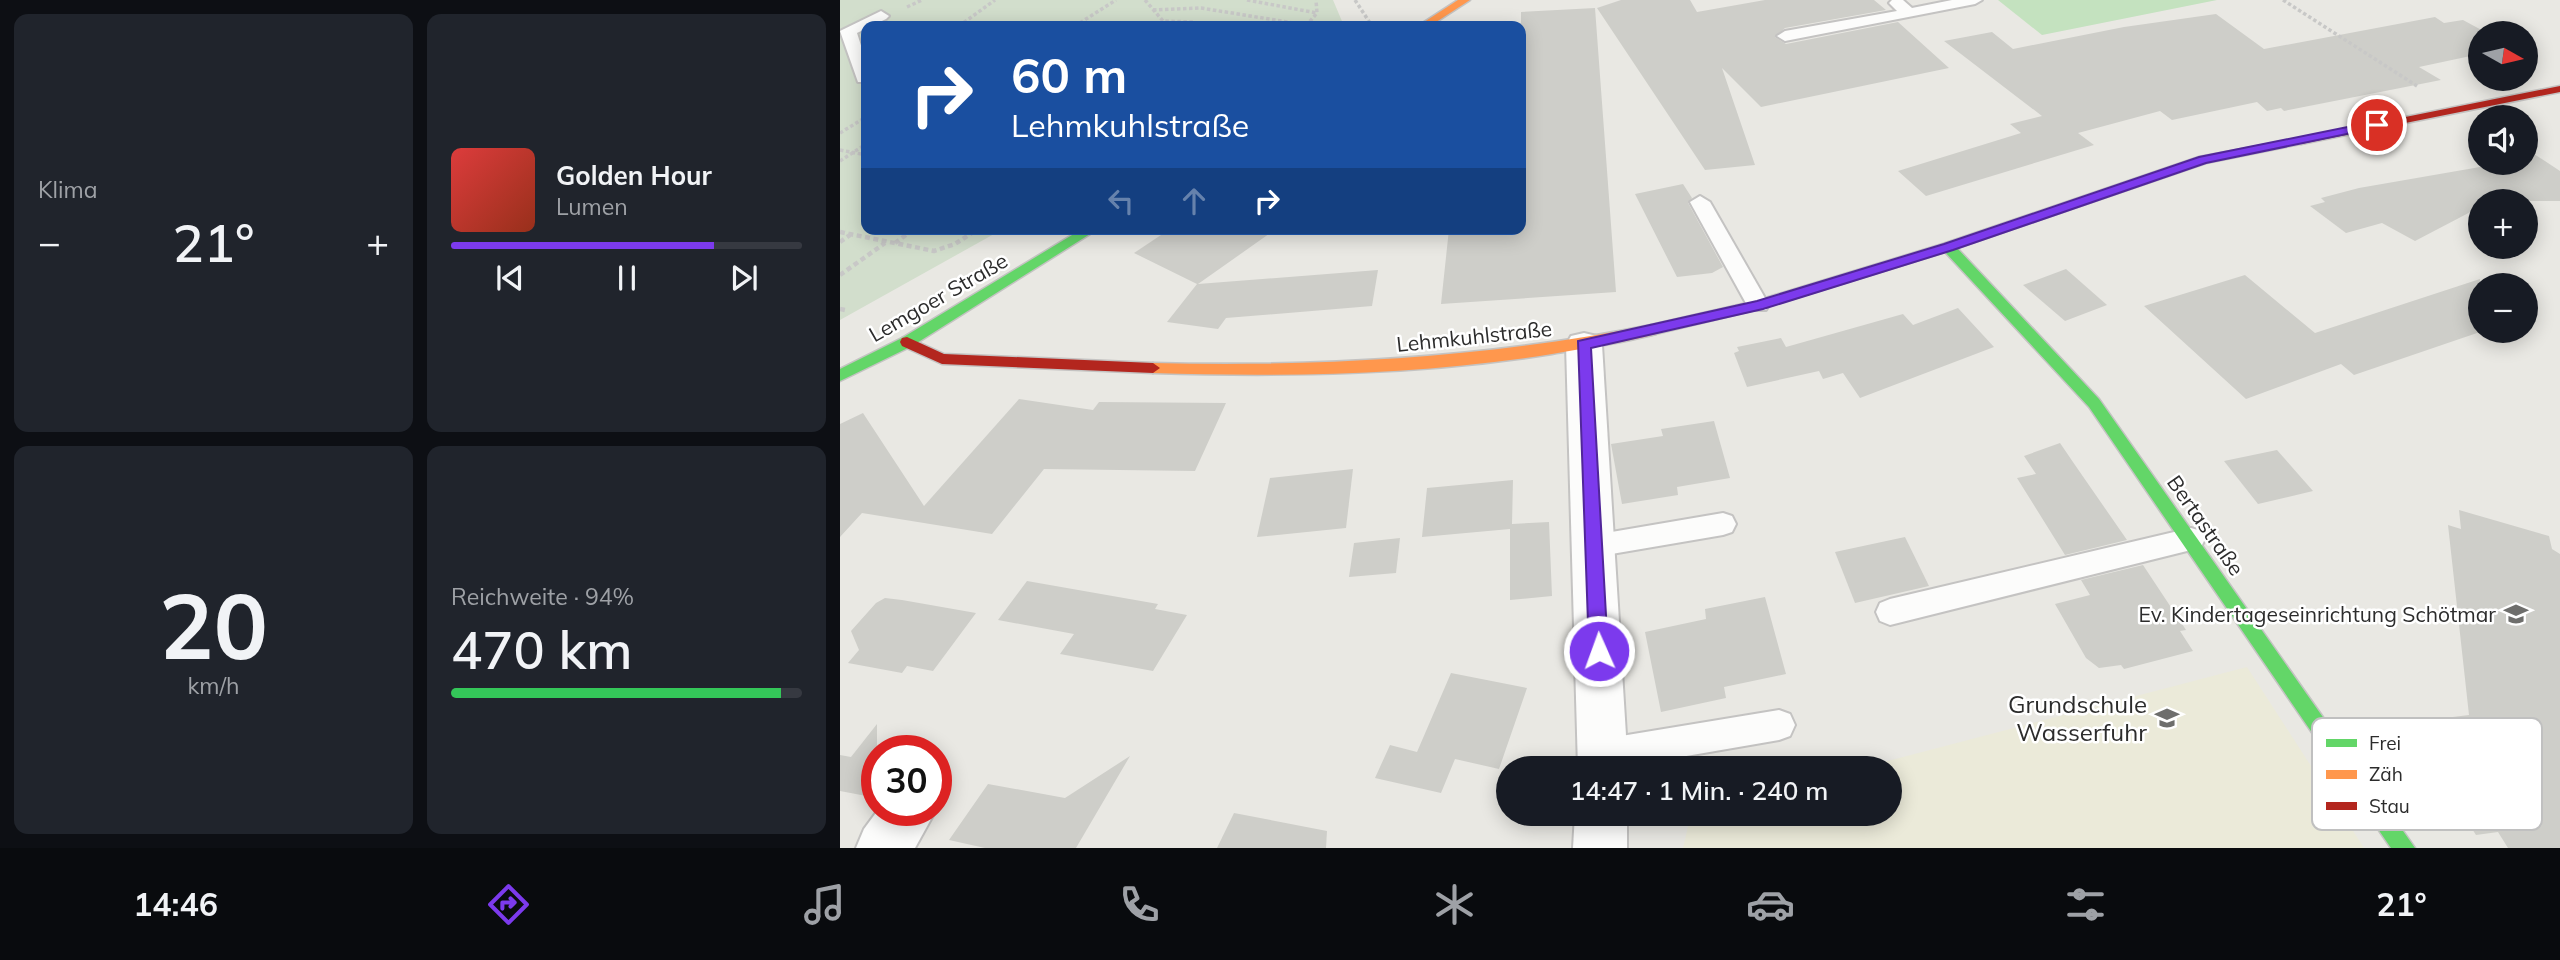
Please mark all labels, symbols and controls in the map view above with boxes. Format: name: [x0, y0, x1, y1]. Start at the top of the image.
north arrow: [2468, 21, 2538, 91]
map controls: [2468, 21, 2538, 343]
text: 60 m: [1011, 44, 1127, 105]
icon: right: [896, 49, 987, 140]
pin: [2347, 95, 2407, 155]
text: Lehmkuhlstraße: [1011, 105, 1249, 145]
button: sound: [2468, 105, 2538, 175]
icon: arrive: [2358, 106, 2396, 144]
text: Golden Hour: [556, 159, 712, 192]
text: Klima: [38, 175, 98, 204]
icon: left: [1102, 182, 1140, 220]
icon: ahead: [1175, 182, 1213, 220]
icon: right: [1248, 182, 1286, 220]
button: +: [2468, 189, 2538, 259]
text: Lumen: [556, 192, 628, 221]
text: 21°: [173, 210, 254, 275]
text: −: [38, 218, 61, 266]
text: +: [366, 218, 389, 266]
street label: Lemgoer Straße: [864, 247, 1012, 347]
icon: previous: [491, 259, 529, 297]
icon: pause: [608, 259, 646, 297]
icon: next: [725, 259, 763, 297]
button: −: [2468, 273, 2538, 343]
street label: Lehmkuhlstraße: [1395, 315, 1553, 357]
street label: Bertastraße: [2162, 470, 2250, 580]
text: 20: [159, 568, 268, 682]
text: Reichweite · 94%: [451, 582, 634, 611]
school or university icon: Ev. Kindertageseinrichtung Schötmar: [2502, 600, 2530, 628]
place label: Ev. Kindertageseinrichtung Schötmar: [2139, 601, 2496, 627]
position arrow: [1562, 614, 1636, 688]
text: 470 km: [451, 617, 632, 682]
text: km/h: [187, 671, 240, 700]
place label: Grundschule Wasserfuhr: [2008, 689, 2147, 747]
school or university icon: Grundschule Wasserfuhr: [2153, 704, 2181, 732]
legend: [2312, 718, 2542, 830]
text: Frei: [2369, 731, 2401, 755]
speed limit sign: 30: [861, 735, 952, 826]
text: Zäh: [2369, 762, 2403, 786]
text: 14:47 · 1 Min. · 240 m: [1570, 774, 1828, 807]
text: Stau: [2369, 794, 2410, 818]
icon: directions: [484, 880, 533, 929]
icon: music: [800, 880, 849, 929]
icon: phone: [1115, 880, 1164, 929]
icon: climate: [1430, 880, 1479, 929]
icon: car: [1746, 880, 1795, 929]
icon: filters: [2061, 880, 2110, 929]
text: 14:46: [133, 884, 218, 924]
text: 21°: [2376, 884, 2427, 924]

